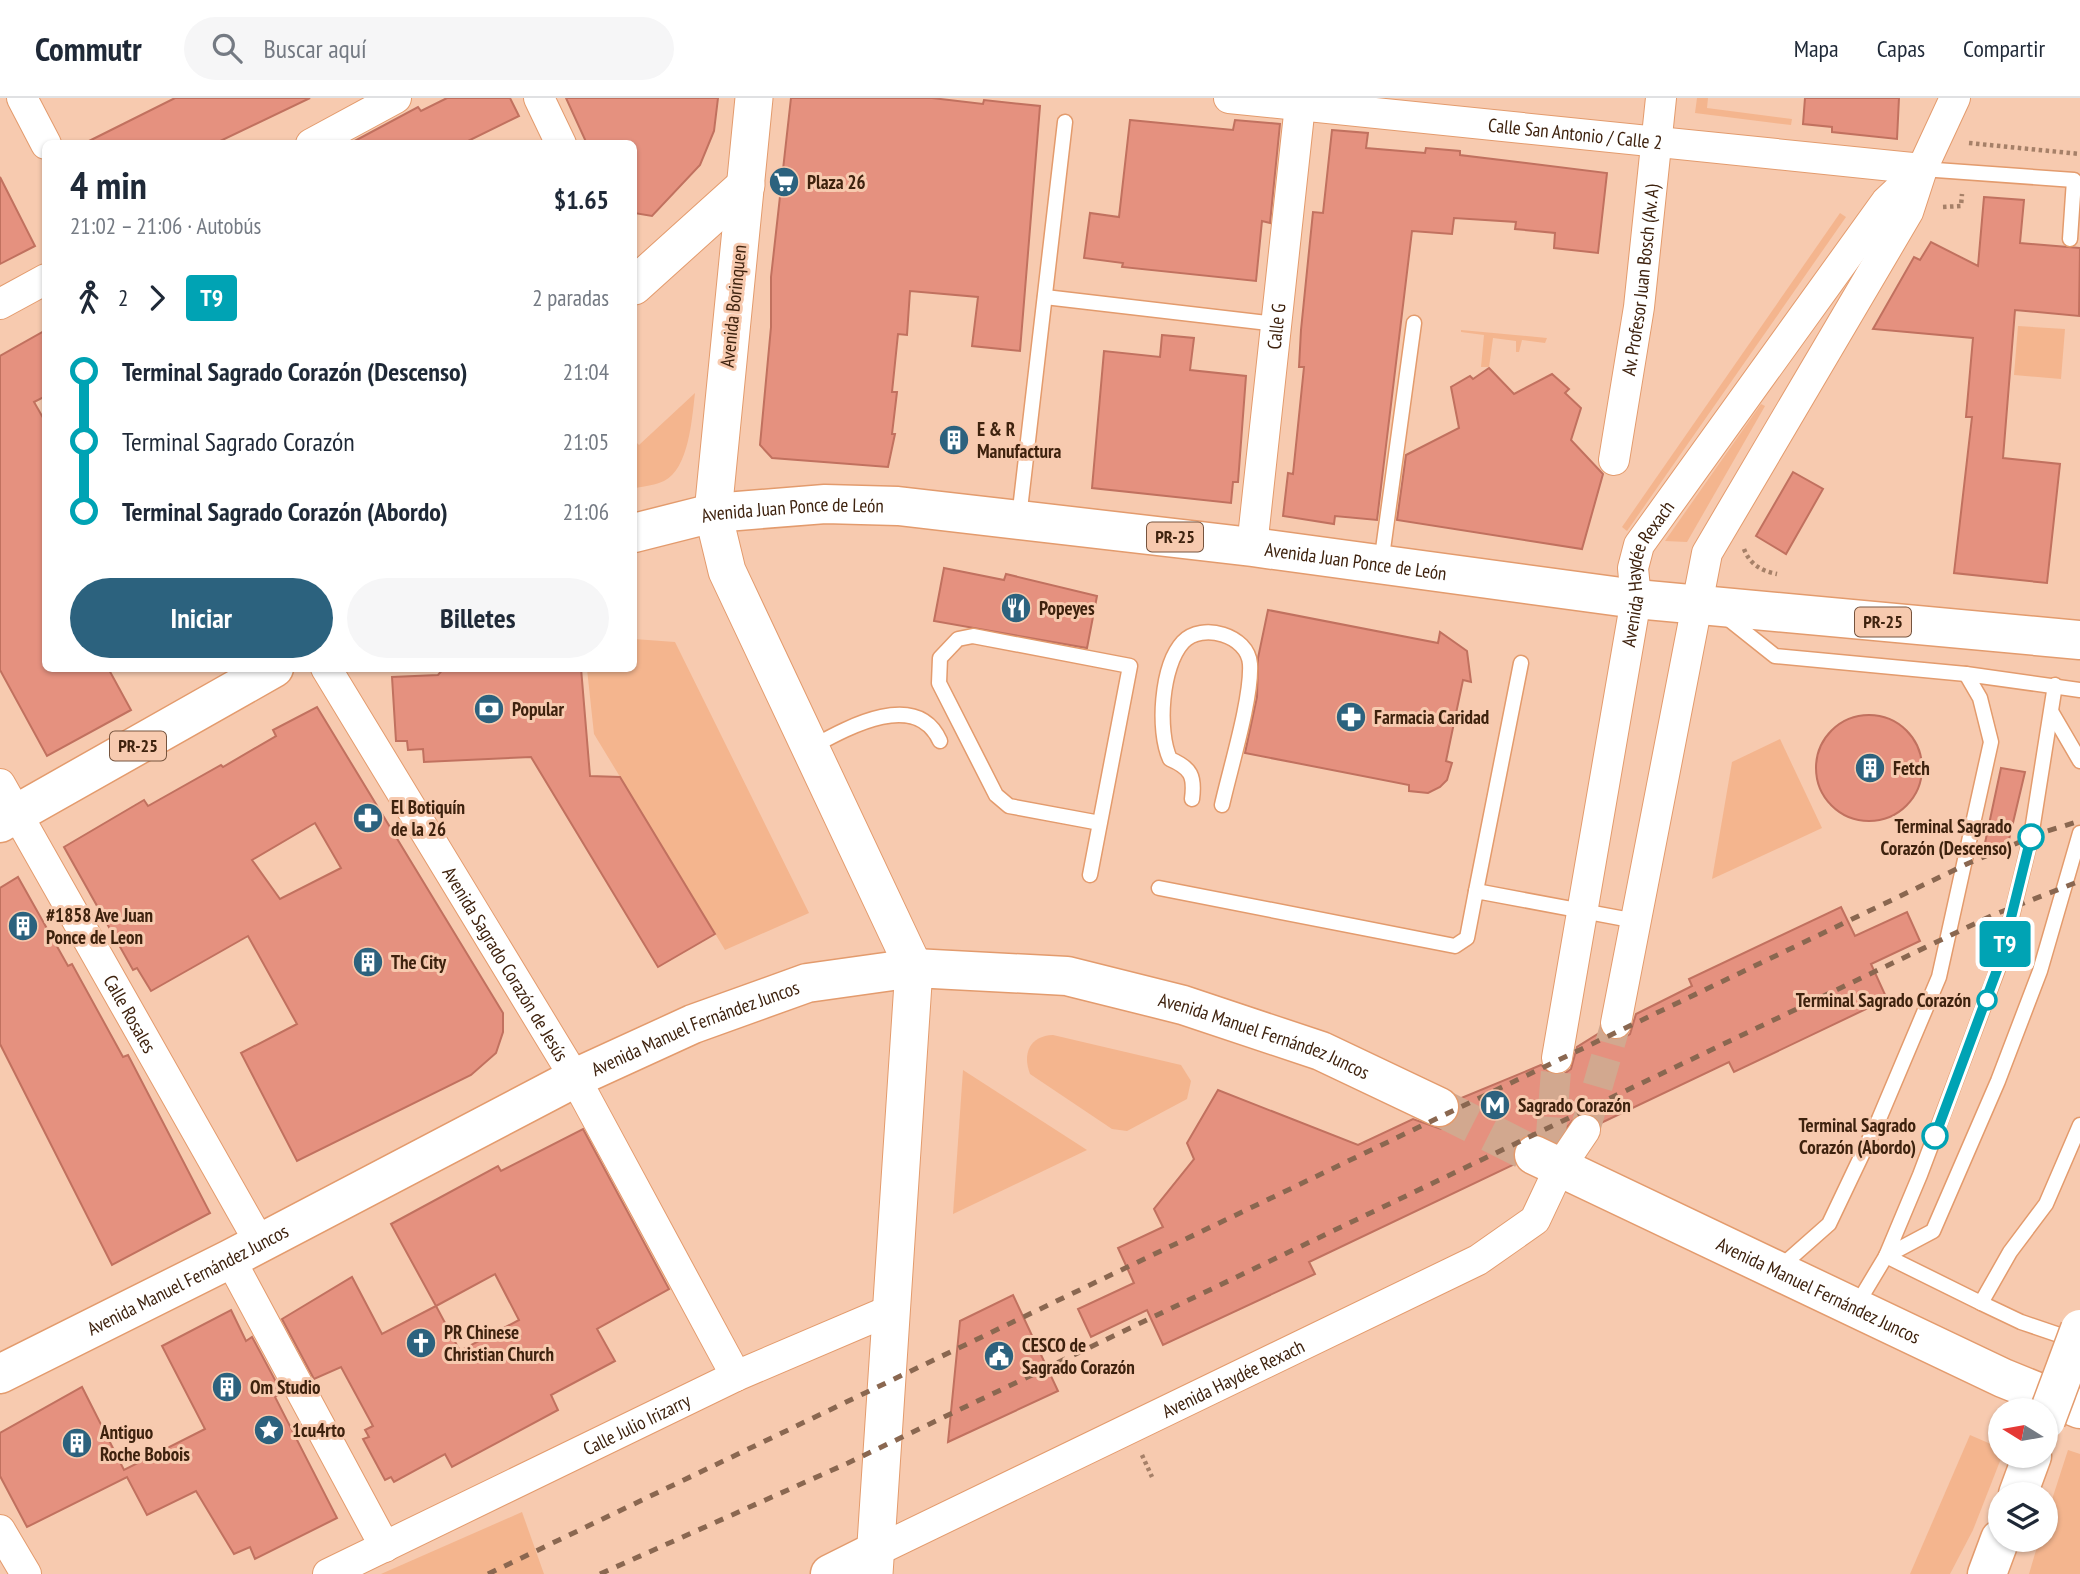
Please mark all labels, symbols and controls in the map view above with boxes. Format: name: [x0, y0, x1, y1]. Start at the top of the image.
search box: [184, 17, 674, 80]
text: Commutr: [35, 27, 142, 70]
icon: search: [208, 29, 246, 67]
text: Buscar aquí: [264, 32, 367, 65]
text: Mapa: [1794, 33, 1839, 64]
text: Capas: [1877, 33, 1925, 64]
text: Compartir: [1963, 33, 2045, 64]
street label: Calle San Antonio / Calle 2: [1487, 113, 1663, 154]
text: 4 min: [70, 160, 147, 209]
supermarket icon: Plaza 26: [767, 165, 801, 199]
place label: Plaza 26: [807, 170, 866, 194]
text: $1.65: [554, 183, 609, 216]
street label: Av. Profesor Juan Bosch (Av. A): [1616, 183, 1664, 377]
text: 21:02 – 21:06 · Autobús: [70, 211, 261, 240]
street label: Avenida Borinquen: [715, 243, 751, 369]
icon: walk: [70, 279, 108, 317]
icon: forward: [138, 279, 176, 317]
text: T9: [200, 282, 223, 313]
text: 2: [118, 283, 128, 312]
text: 2 paradas: [532, 283, 609, 312]
street label: Calle G: [1262, 302, 1290, 351]
text: Terminal Sagrado Corazón (Descenso): [122, 355, 468, 388]
text: 21:04: [563, 357, 609, 386]
place label: E & R Manufactura: [977, 417, 1062, 463]
building icon: E & R Manufactura: [937, 423, 971, 457]
text: Terminal Sagrado Corazón: [122, 425, 355, 458]
text: 21:05: [563, 427, 609, 456]
street label: Avenida Juan Ponce de León: [698, 492, 884, 528]
text: Terminal Sagrado Corazón (Abordo): [122, 495, 448, 528]
street label: Avenida Haydée Rexach: [1616, 496, 1679, 649]
text: 21:06: [563, 497, 609, 526]
road number: PR-25: [1147, 522, 1203, 552]
street label: Avenida Juan Ponce de León: [1263, 537, 1448, 585]
button: Iniciar: [70, 578, 333, 658]
button: Billetes: [347, 578, 609, 658]
restaurant icon: Popeyes: [999, 591, 1033, 625]
place label: Popeyes: [1039, 596, 1095, 620]
road number: PR-25: [1855, 608, 1911, 636]
bank icon: Popular: [472, 692, 506, 726]
place label: Popular: [512, 697, 564, 721]
pharmacy icon: Farmacia Caridad: [1334, 700, 1368, 734]
place label: Farmacia Caridad: [1374, 705, 1489, 729]
road number: PR-25: [110, 732, 166, 760]
building icon: Fetch: [1853, 751, 1887, 785]
place label: Fetch: [1893, 756, 1930, 780]
place label: El Botiquín de la 26: [391, 795, 465, 841]
pharmacy icon: El Botiquín de la 26: [351, 801, 385, 835]
place label: Terminal Sagrado Corazón (Descenso): [1881, 814, 2012, 860]
marker: Terminal Sagrado Corazón (Descenso): [2018, 824, 2044, 850]
street label: Avenida Sagrado Corazón de Jesús: [437, 862, 574, 1065]
place label: #1858 Ave Juan Ponce de Leon: [46, 903, 153, 949]
building icon: #1858 Ave Juan Ponce de Leon: [6, 909, 40, 943]
line badge: T9: [1974, 921, 2036, 967]
text: T9: [1994, 928, 2016, 959]
building icon: The City: [351, 945, 385, 979]
place label: The City: [391, 950, 446, 974]
street label: Calle Rosales: [98, 970, 162, 1057]
street label: Avenida Manuel Fernández Juncos: [587, 975, 802, 1081]
street label: Avenida Manuel Fernández Juncos: [1156, 987, 1373, 1084]
place label: Terminal Sagrado Corazón: [1796, 988, 1971, 1012]
marker: Terminal Sagrado Corazón: [1977, 990, 1997, 1010]
metro station icon: Sagrado Corazón: [1478, 1088, 1512, 1122]
place label: Sagrado Corazón: [1518, 1093, 1631, 1117]
place label: Terminal Sagrado Corazón (Abordo): [1799, 1113, 1916, 1159]
marker: Terminal Sagrado Corazón (Abordo): [1922, 1123, 1948, 1149]
street label: Avenida Manuel Fernández Juncos: [83, 1219, 292, 1341]
street label: Avenida Manuel Fernández Juncos: [1713, 1232, 1924, 1349]
place label: PR Chinese Christian Church: [444, 1320, 554, 1366]
church icon: PR Chinese Christian Church: [404, 1326, 438, 1360]
place label: CESCO de Sagrado Corazón: [1022, 1333, 1135, 1379]
street label: Avenida Haydée Rexach: [1158, 1334, 1308, 1423]
public building icon: CESCO de Sagrado Corazón: [982, 1339, 1016, 1373]
building icon: Om Studio: [210, 1370, 244, 1404]
place label: Om Studio: [250, 1375, 321, 1399]
street label: Calle Julio Irizarry: [579, 1388, 695, 1460]
north arrow: [1988, 1398, 2058, 1468]
map controls: [1988, 1398, 2058, 1552]
place icon: 1cu4rto: [252, 1413, 286, 1447]
place label: 1cu4rto: [292, 1418, 345, 1442]
place label: Antiguo Roche Bobois: [99, 1420, 190, 1466]
building icon: Antiguo Roche Bobois: [60, 1426, 94, 1460]
button: layers: [1988, 1482, 2058, 1552]

